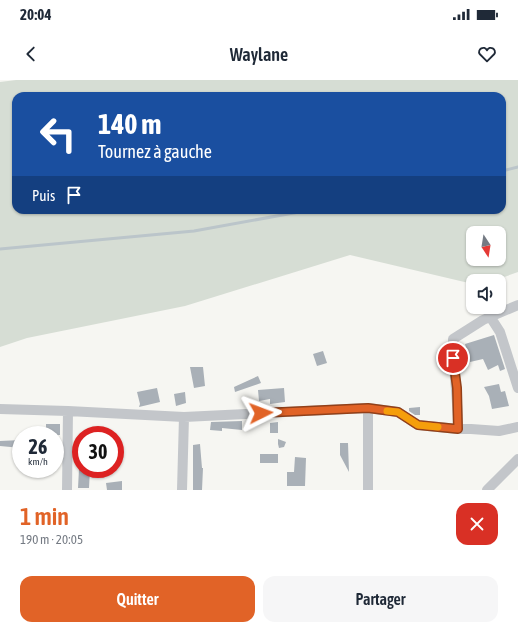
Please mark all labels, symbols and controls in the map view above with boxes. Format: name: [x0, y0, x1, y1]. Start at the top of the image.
text: 20:04: [20, 6, 51, 23]
icon: back: [20, 43, 42, 65]
icon: heart: [476, 43, 498, 65]
text: Waylane: [230, 44, 288, 65]
icon: left: [32, 108, 84, 160]
text: 140 m: [98, 108, 161, 140]
text: Tournez à gauche: [98, 141, 212, 162]
icon: arrive: [63, 184, 85, 206]
text: Puis: [32, 187, 55, 204]
north arrow: [466, 226, 506, 266]
map controls: [466, 226, 506, 314]
button: sound: [466, 274, 506, 314]
pin: [436, 341, 470, 375]
icon: arrive: [442, 347, 464, 369]
position arrow: [240, 392, 282, 434]
speed limit sign: 30: [72, 426, 124, 478]
text: 26: [29, 435, 47, 458]
text: km/h: [28, 456, 48, 467]
text: 1 min: [20, 503, 69, 530]
button: close: [456, 503, 498, 545]
text: 190 m · 20:05: [20, 532, 83, 547]
button: Quitter: [20, 576, 255, 622]
button: Partager: [263, 576, 498, 622]

